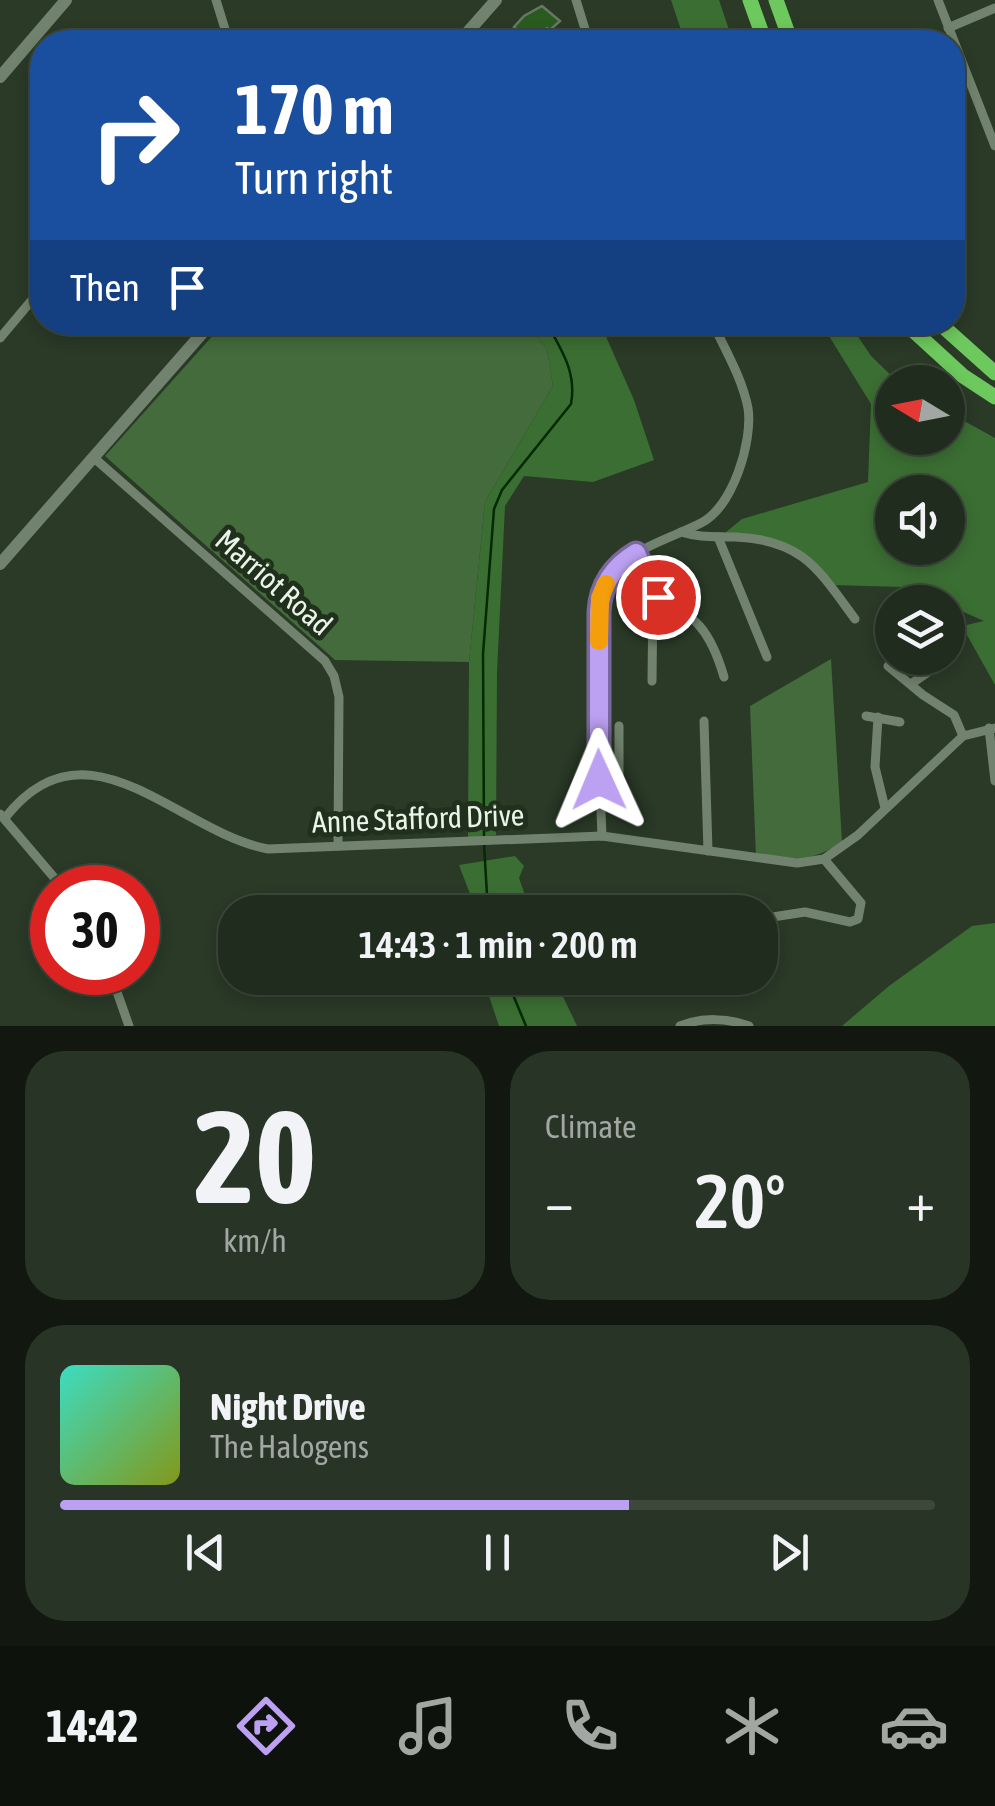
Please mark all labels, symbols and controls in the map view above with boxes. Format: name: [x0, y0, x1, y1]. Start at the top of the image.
text: 170 m: [235, 69, 394, 149]
icon: right: [70, 70, 200, 200]
text: Turn right: [235, 152, 393, 204]
icon: arrive: [160, 260, 215, 315]
text: Then: [70, 266, 140, 309]
north arrow: [875, 365, 965, 455]
map controls: [875, 365, 965, 675]
button: sound: [875, 475, 965, 565]
street label: Marriot Road: [209, 522, 339, 642]
pin: [616, 555, 701, 640]
icon: arrive: [631, 570, 686, 625]
button: layers: [875, 585, 965, 675]
position arrow: [547, 728, 651, 832]
street label: Anne Stafford Drive: [311, 797, 525, 839]
speed limit sign: 30: [30, 865, 160, 995]
text: 14:43 · 1 min · 200 m: [358, 923, 638, 966]
text: 20: [194, 1082, 316, 1231]
text: Climate: [545, 1108, 637, 1145]
text: 20°: [694, 1158, 786, 1244]
text: −: [545, 1170, 574, 1233]
text: +: [906, 1170, 935, 1233]
text: km/h: [223, 1222, 287, 1259]
text: Night Drive: [210, 1385, 366, 1428]
text: The Halogens: [210, 1428, 369, 1465]
icon: previous: [178, 1525, 233, 1580]
icon: pause: [470, 1525, 525, 1580]
icon: next: [762, 1525, 817, 1580]
icon: directions: [231, 1691, 301, 1761]
icon: music: [393, 1691, 463, 1761]
icon: phone: [555, 1691, 625, 1761]
icon: climate: [717, 1691, 787, 1761]
icon: car: [879, 1691, 949, 1761]
text: 14:42: [46, 1700, 139, 1752]

